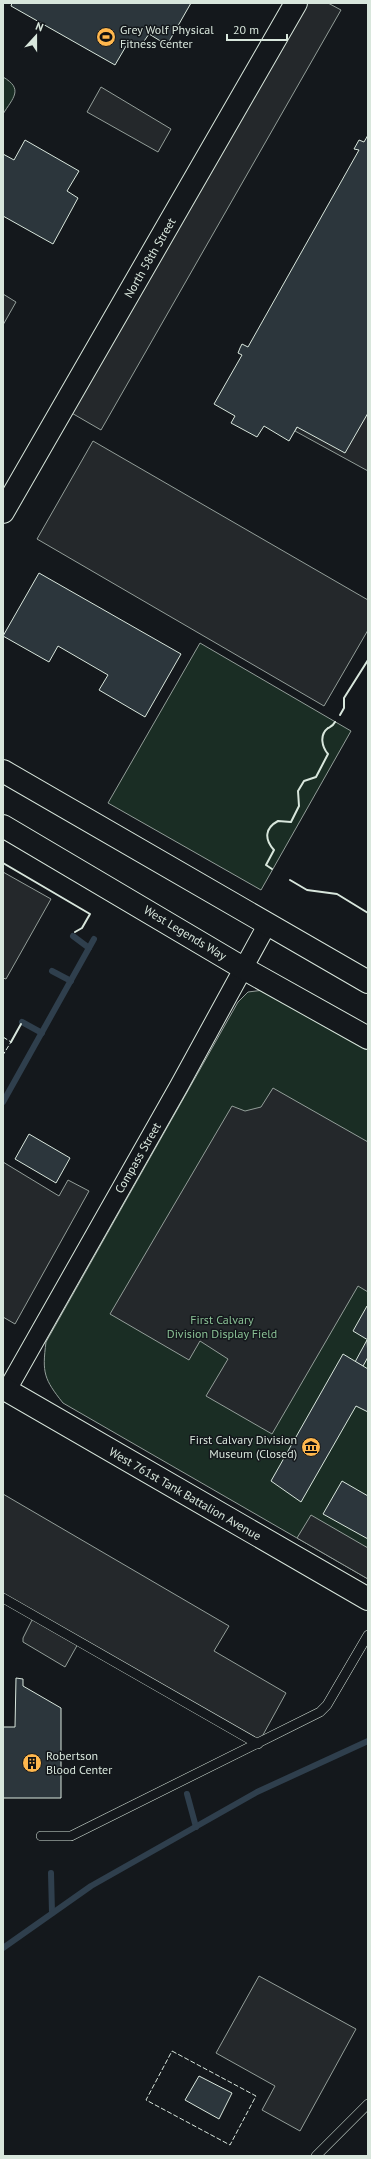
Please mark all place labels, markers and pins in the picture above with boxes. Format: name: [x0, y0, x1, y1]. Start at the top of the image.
place label: Grey Wolf Physical Fitness Center: [120, 22, 214, 51]
sports icon: Grey Wolf Physical Fitness Center: [95, 26, 117, 48]
place label: First Calvary Division Museum (Closed): [190, 1432, 297, 1461]
museum icon: First Calvary Division Museum (Closed): [300, 1436, 322, 1458]
place label: Robertson Blood Center: [46, 1748, 112, 1777]
building icon: Robertson Blood Center: [21, 1752, 43, 1774]

